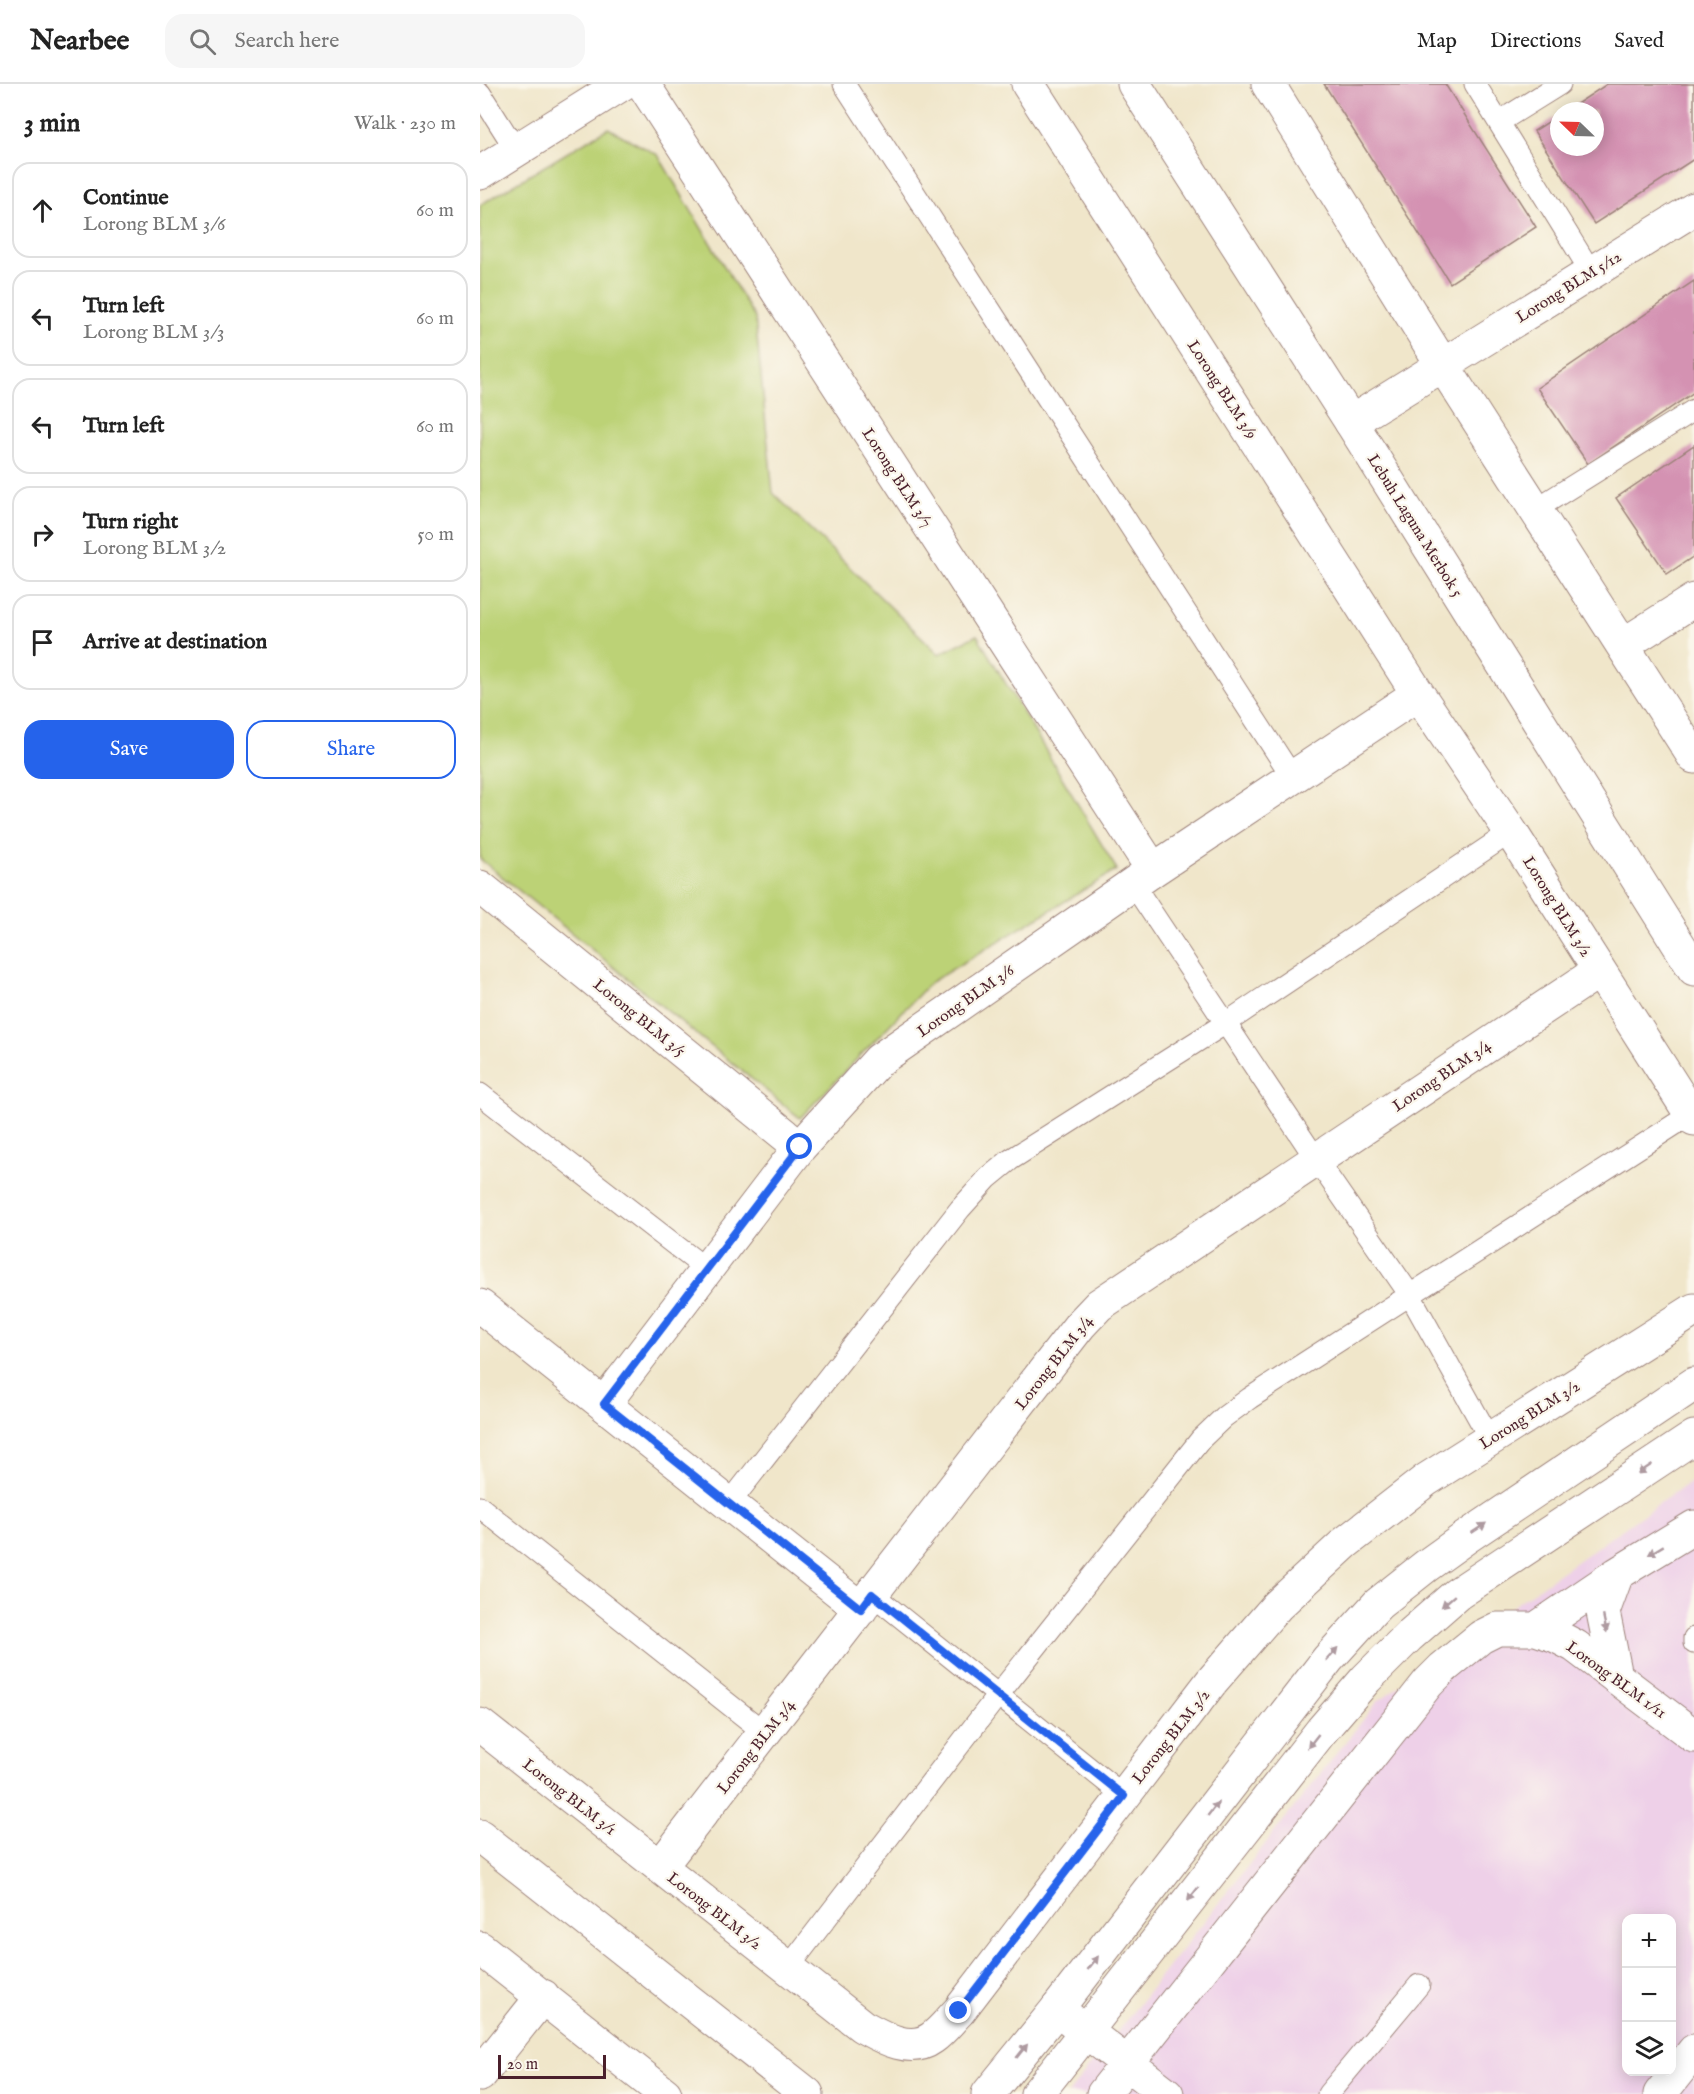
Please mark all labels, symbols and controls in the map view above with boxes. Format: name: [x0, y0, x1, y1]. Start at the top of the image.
search box: [165, 14, 585, 68]
text: Nearbee: [30, 24, 129, 59]
icon: search: [186, 25, 219, 58]
text: Search here: [234, 27, 339, 55]
text: Map: [1417, 28, 1457, 55]
text: Directions: [1490, 28, 1581, 55]
text: Saved: [1614, 28, 1664, 55]
north arrow: [1550, 102, 1604, 156]
text: 3 min: [24, 107, 80, 140]
text: Walk · 230 m: [354, 111, 456, 136]
text: Continue: [83, 184, 169, 212]
icon: ahead: [26, 194, 59, 227]
text: 60 m: [416, 198, 454, 223]
text: Lorong BLM 3/6: [83, 212, 225, 237]
street label: Lorong BLM 5/12: [1513, 247, 1625, 328]
text: Turn left: [83, 292, 165, 320]
icon: left: [26, 302, 59, 335]
text: 60 m: [416, 306, 454, 331]
text: Lorong BLM 3/3: [83, 320, 224, 345]
street label: Lorong BLM 3/9: [1182, 337, 1261, 443]
icon: left: [26, 410, 59, 443]
text: Turn left: [83, 412, 165, 440]
text: 60 m: [416, 414, 454, 439]
street label: Lorong BLM 3/7: [857, 425, 936, 532]
street label: Lebuh Laguna Merbok 5: [1362, 451, 1467, 601]
text: Turn right: [83, 508, 178, 536]
icon: right: [26, 518, 59, 551]
text: 50 m: [417, 522, 454, 547]
text: Lorong BLM 3/2: [83, 536, 226, 561]
icon: arrive: [26, 626, 59, 659]
text: Arrive at destination: [83, 628, 267, 656]
button: Save: [24, 720, 234, 779]
button: Share: [246, 720, 456, 779]
street label: Lorong BLM 3/2: [1517, 853, 1595, 961]
street label: Lorong BLM 3/6: [914, 961, 1019, 1042]
street label: Lorong BLM 3/5: [589, 975, 689, 1062]
street label: Lorong BLM 3/4: [1389, 1036, 1495, 1117]
route start: [786, 1133, 812, 1159]
street label: Lorong BLM 3/4: [1011, 1312, 1098, 1414]
street label: Lorong BLM 3/2: [1476, 1377, 1584, 1455]
one-way arrow: [1637, 1463, 1653, 1474]
one-way arrow: [1471, 1522, 1487, 1534]
one-way arrow: [1648, 1545, 1664, 1556]
one-way arrow: [1441, 1594, 1456, 1608]
one-way arrow: [1601, 1615, 1611, 1633]
street label: Lorong BLM 1/11: [1562, 1638, 1670, 1724]
one-way arrow: [1325, 1647, 1339, 1662]
street label: Lorong BLM 3/2: [1128, 1686, 1215, 1789]
street label: Lorong BLM 3/4: [713, 1696, 800, 1798]
one-way arrow: [1307, 1733, 1320, 1749]
street label: Lorong BLM 3/1: [518, 1755, 620, 1840]
one-way arrow: [1206, 1801, 1218, 1816]
street label: Lorong BLM 3/2: [662, 1868, 765, 1955]
one-way arrow: [1187, 1887, 1199, 1902]
map controls: [1622, 1914, 1676, 2076]
button: +: [1622, 1914, 1676, 1968]
one-way arrow: [1087, 1955, 1099, 1970]
button: −: [1622, 1968, 1676, 2022]
route end: [945, 1997, 971, 2023]
button: layers: [1622, 2022, 1676, 2076]
one-way arrow: [1016, 2044, 1028, 2059]
scale bar: [498, 2052, 606, 2080]
text: 20 m: [507, 2055, 538, 2075]

